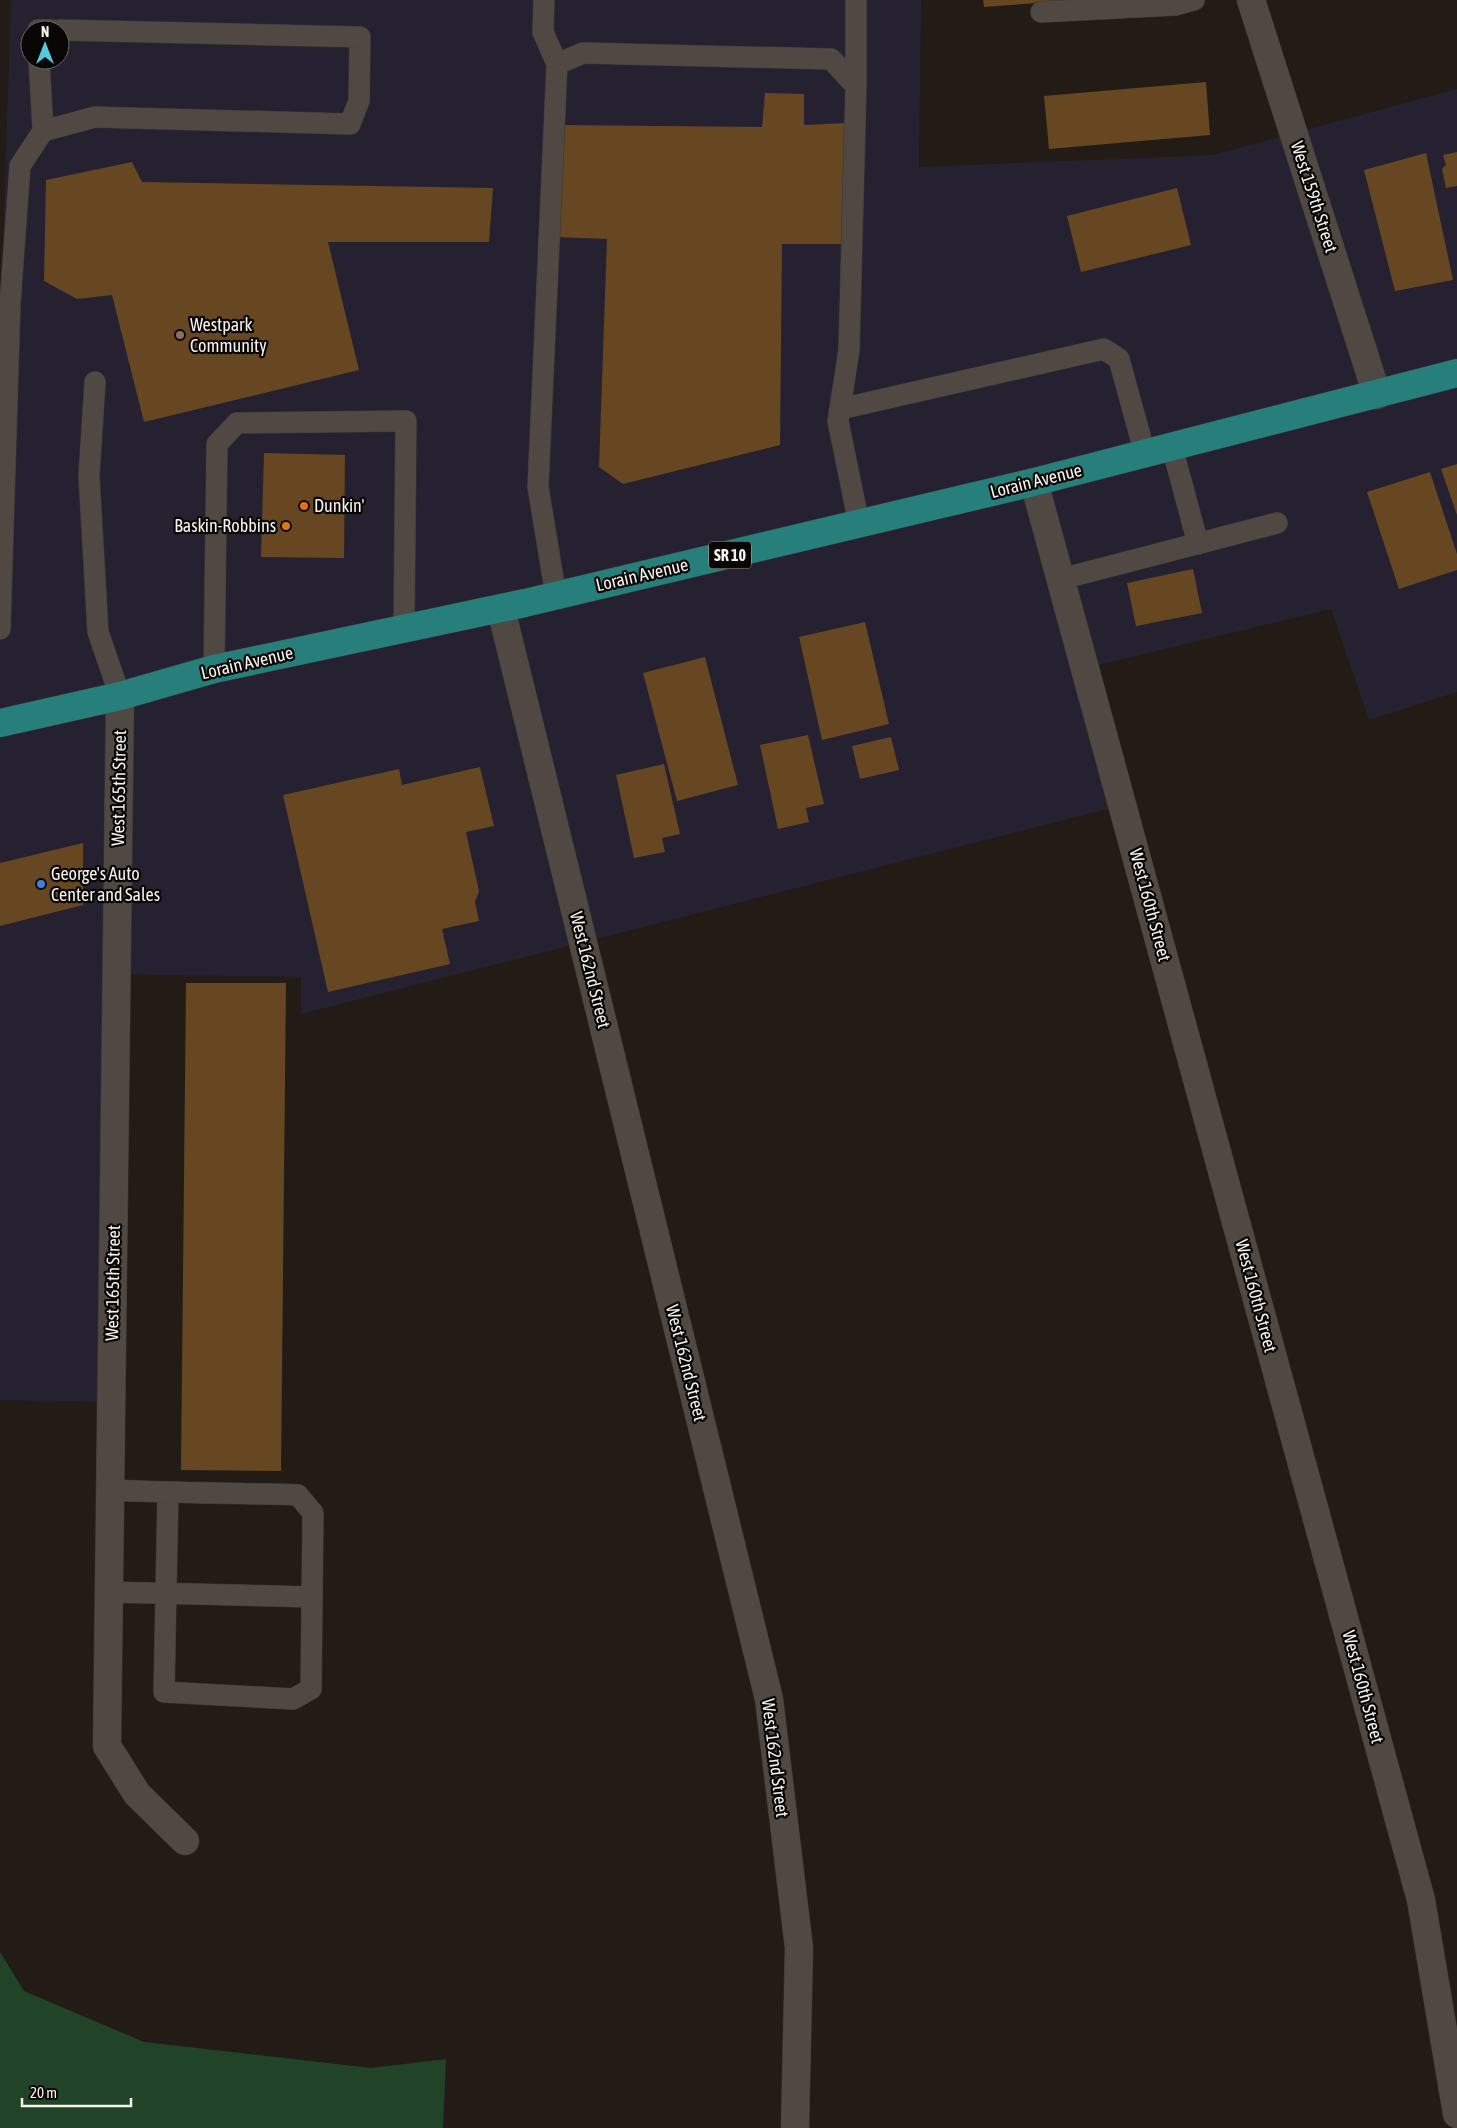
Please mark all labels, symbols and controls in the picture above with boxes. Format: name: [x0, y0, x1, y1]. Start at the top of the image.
north arrow: [20, 20, 70, 70]
text: N: [41, 24, 49, 40]
street label: West 159th Street: [1287, 138, 1342, 255]
place label: Westpark Community: [190, 314, 267, 356]
marker: Westpark Community: [174, 329, 186, 341]
street label: Lorain Avenue: [988, 459, 1084, 502]
place label: Dunkin': [314, 495, 364, 516]
marker: Dunkin': [298, 500, 310, 512]
place label: Baskin-Robbins: [174, 515, 276, 536]
marker: Baskin-Robbins: [280, 520, 292, 532]
road number: SR 10: [709, 542, 751, 568]
street label: Lorain Avenue: [594, 554, 690, 595]
street label: Lorain Avenue: [199, 642, 295, 683]
street label: West 165th Street: [107, 730, 130, 846]
street label: West 160th Street: [1125, 846, 1176, 964]
place label: George's Auto Center and Sales: [51, 863, 160, 905]
marker: George's Auto Center and Sales: [35, 878, 47, 890]
street label: West 162nd Street: [566, 909, 615, 1030]
street label: West 165th Street: [101, 1225, 124, 1341]
street label: West 160th Street: [1231, 1237, 1282, 1355]
street label: West 162nd Street: [662, 1302, 711, 1423]
street label: West 160th Street: [1338, 1628, 1389, 1746]
street label: West 162nd Street: [758, 1697, 793, 1818]
scale bar: [22, 2076, 131, 2108]
text: 20 m: [30, 2084, 57, 2101]

